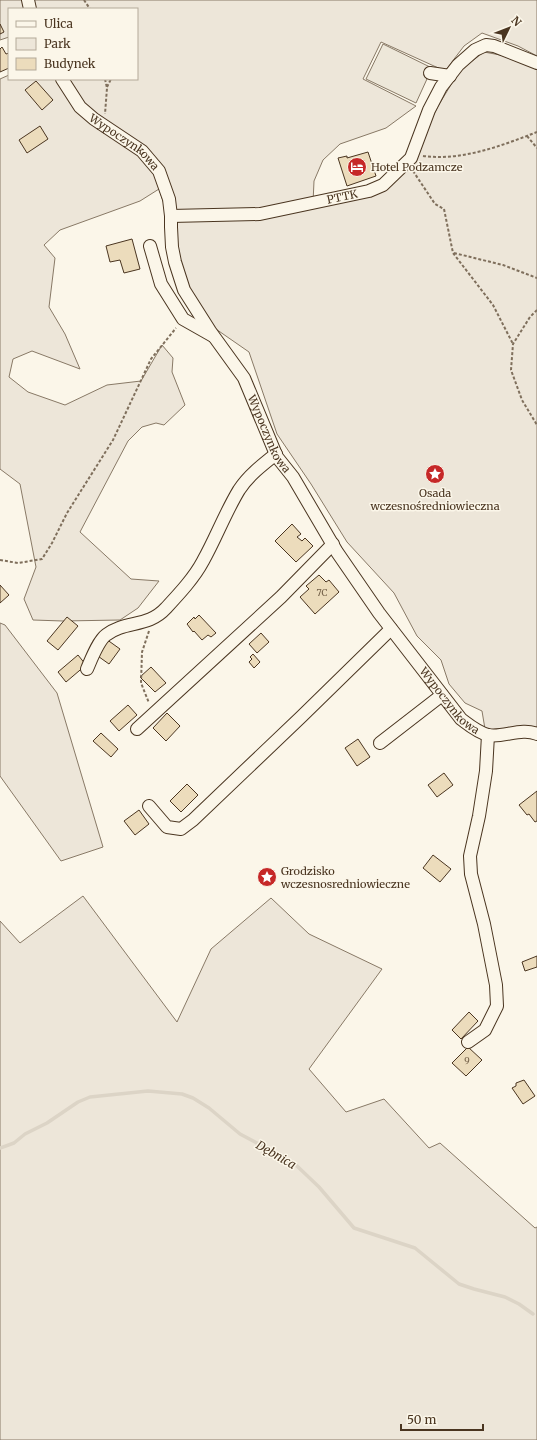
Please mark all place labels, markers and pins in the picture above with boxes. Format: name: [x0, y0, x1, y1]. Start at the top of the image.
hotel icon: Hotel Podzamcze: [346, 156, 368, 178]
place label: Hotel Podzamcze: [371, 160, 463, 174]
place icon: Osada wczesnośredniowieczna: [424, 463, 446, 485]
place label: Osada wczesnośredniowieczna: [369, 486, 500, 513]
place label: Grodzisko wczesnosredniowieczne: [280, 864, 410, 891]
place icon: Grodzisko wczesnosredniowieczne: [256, 866, 278, 888]

